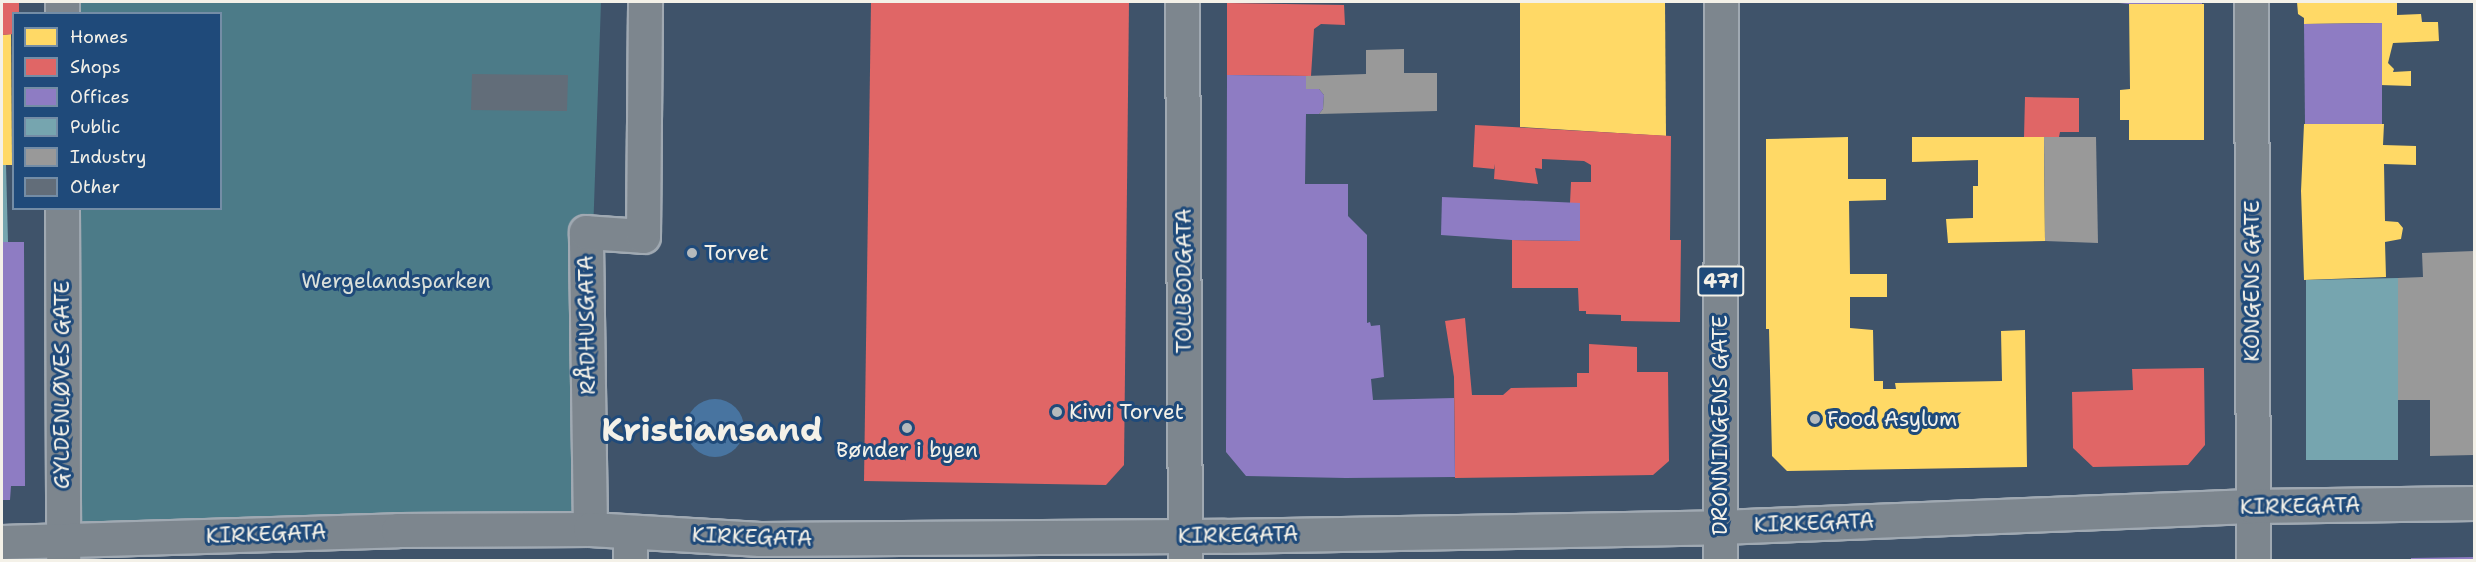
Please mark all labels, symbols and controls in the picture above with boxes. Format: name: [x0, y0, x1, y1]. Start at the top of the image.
legend: [12, 12, 222, 210]
text: Homes: [70, 25, 128, 49]
text: Shops: [70, 55, 121, 79]
text: Offices: [70, 85, 129, 109]
text: Public: [70, 115, 120, 139]
text: Industry: [70, 145, 146, 169]
text: Other: [70, 175, 120, 199]
street label: KONGENS GATE: [2239, 200, 2265, 362]
street label: TOLLBODGATA: [1171, 209, 1197, 353]
place label: Torvet: [704, 240, 769, 266]
marker: Torvet: [685, 246, 699, 260]
street label: RÅDHUSGATA: [573, 255, 601, 395]
road number: 471: [1697, 264, 1745, 298]
park label: Wergelandsparken: [301, 268, 491, 294]
street label: GYLDENLØVES GATE: [49, 281, 75, 489]
street label: DRONNINGENS GATE: [1707, 315, 1733, 535]
place label: Kiwi Torvet: [1069, 399, 1184, 425]
marker: Kiwi Torvet: [1050, 405, 1064, 419]
place label: Food Asylum: [1827, 406, 1957, 432]
district label: Kristiansand: [601, 410, 823, 450]
marker: Food Asylum: [1808, 412, 1822, 426]
marker: Bønder i byen: [900, 421, 914, 435]
place label: Bønder i byen: [836, 437, 978, 463]
street label: KIRKEGATA: [2239, 492, 2361, 520]
street label: KIRKEGATA: [1753, 508, 1875, 538]
street label: KIRKEGATA: [205, 519, 327, 549]
street label: KIRKEGATA: [1177, 521, 1299, 549]
street label: KIRKEGATA: [691, 522, 813, 552]

